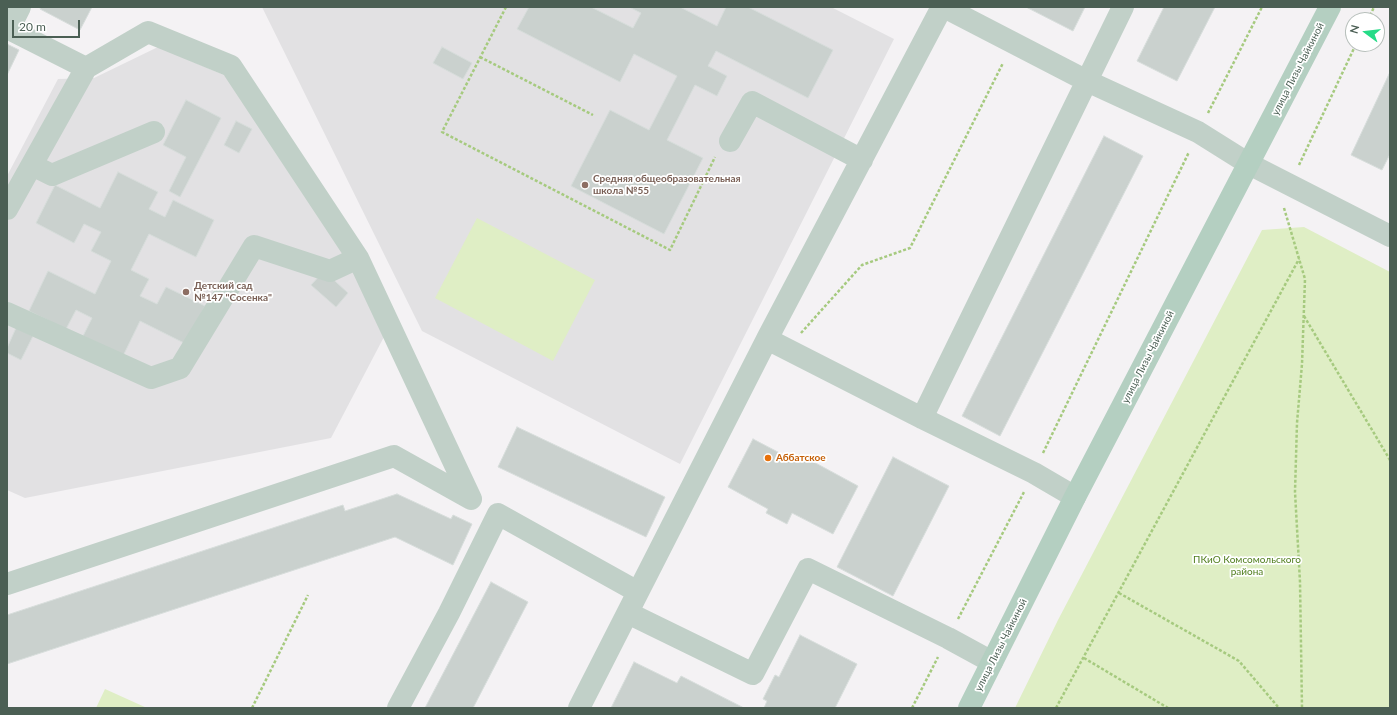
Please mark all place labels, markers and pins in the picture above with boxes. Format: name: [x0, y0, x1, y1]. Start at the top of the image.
place label: Средняя общеобразовательная школа №55: [593, 173, 741, 196]
marker: Средняя общеобразовательная школа №55: [580, 180, 590, 190]
place label: Детский сад №147 "Сосенка": [194, 280, 272, 304]
marker: Детский сад №147 "Сосенка": [181, 287, 191, 297]
place label: Аббатское: [776, 452, 826, 464]
marker: Аббатское: [763, 453, 773, 463]

